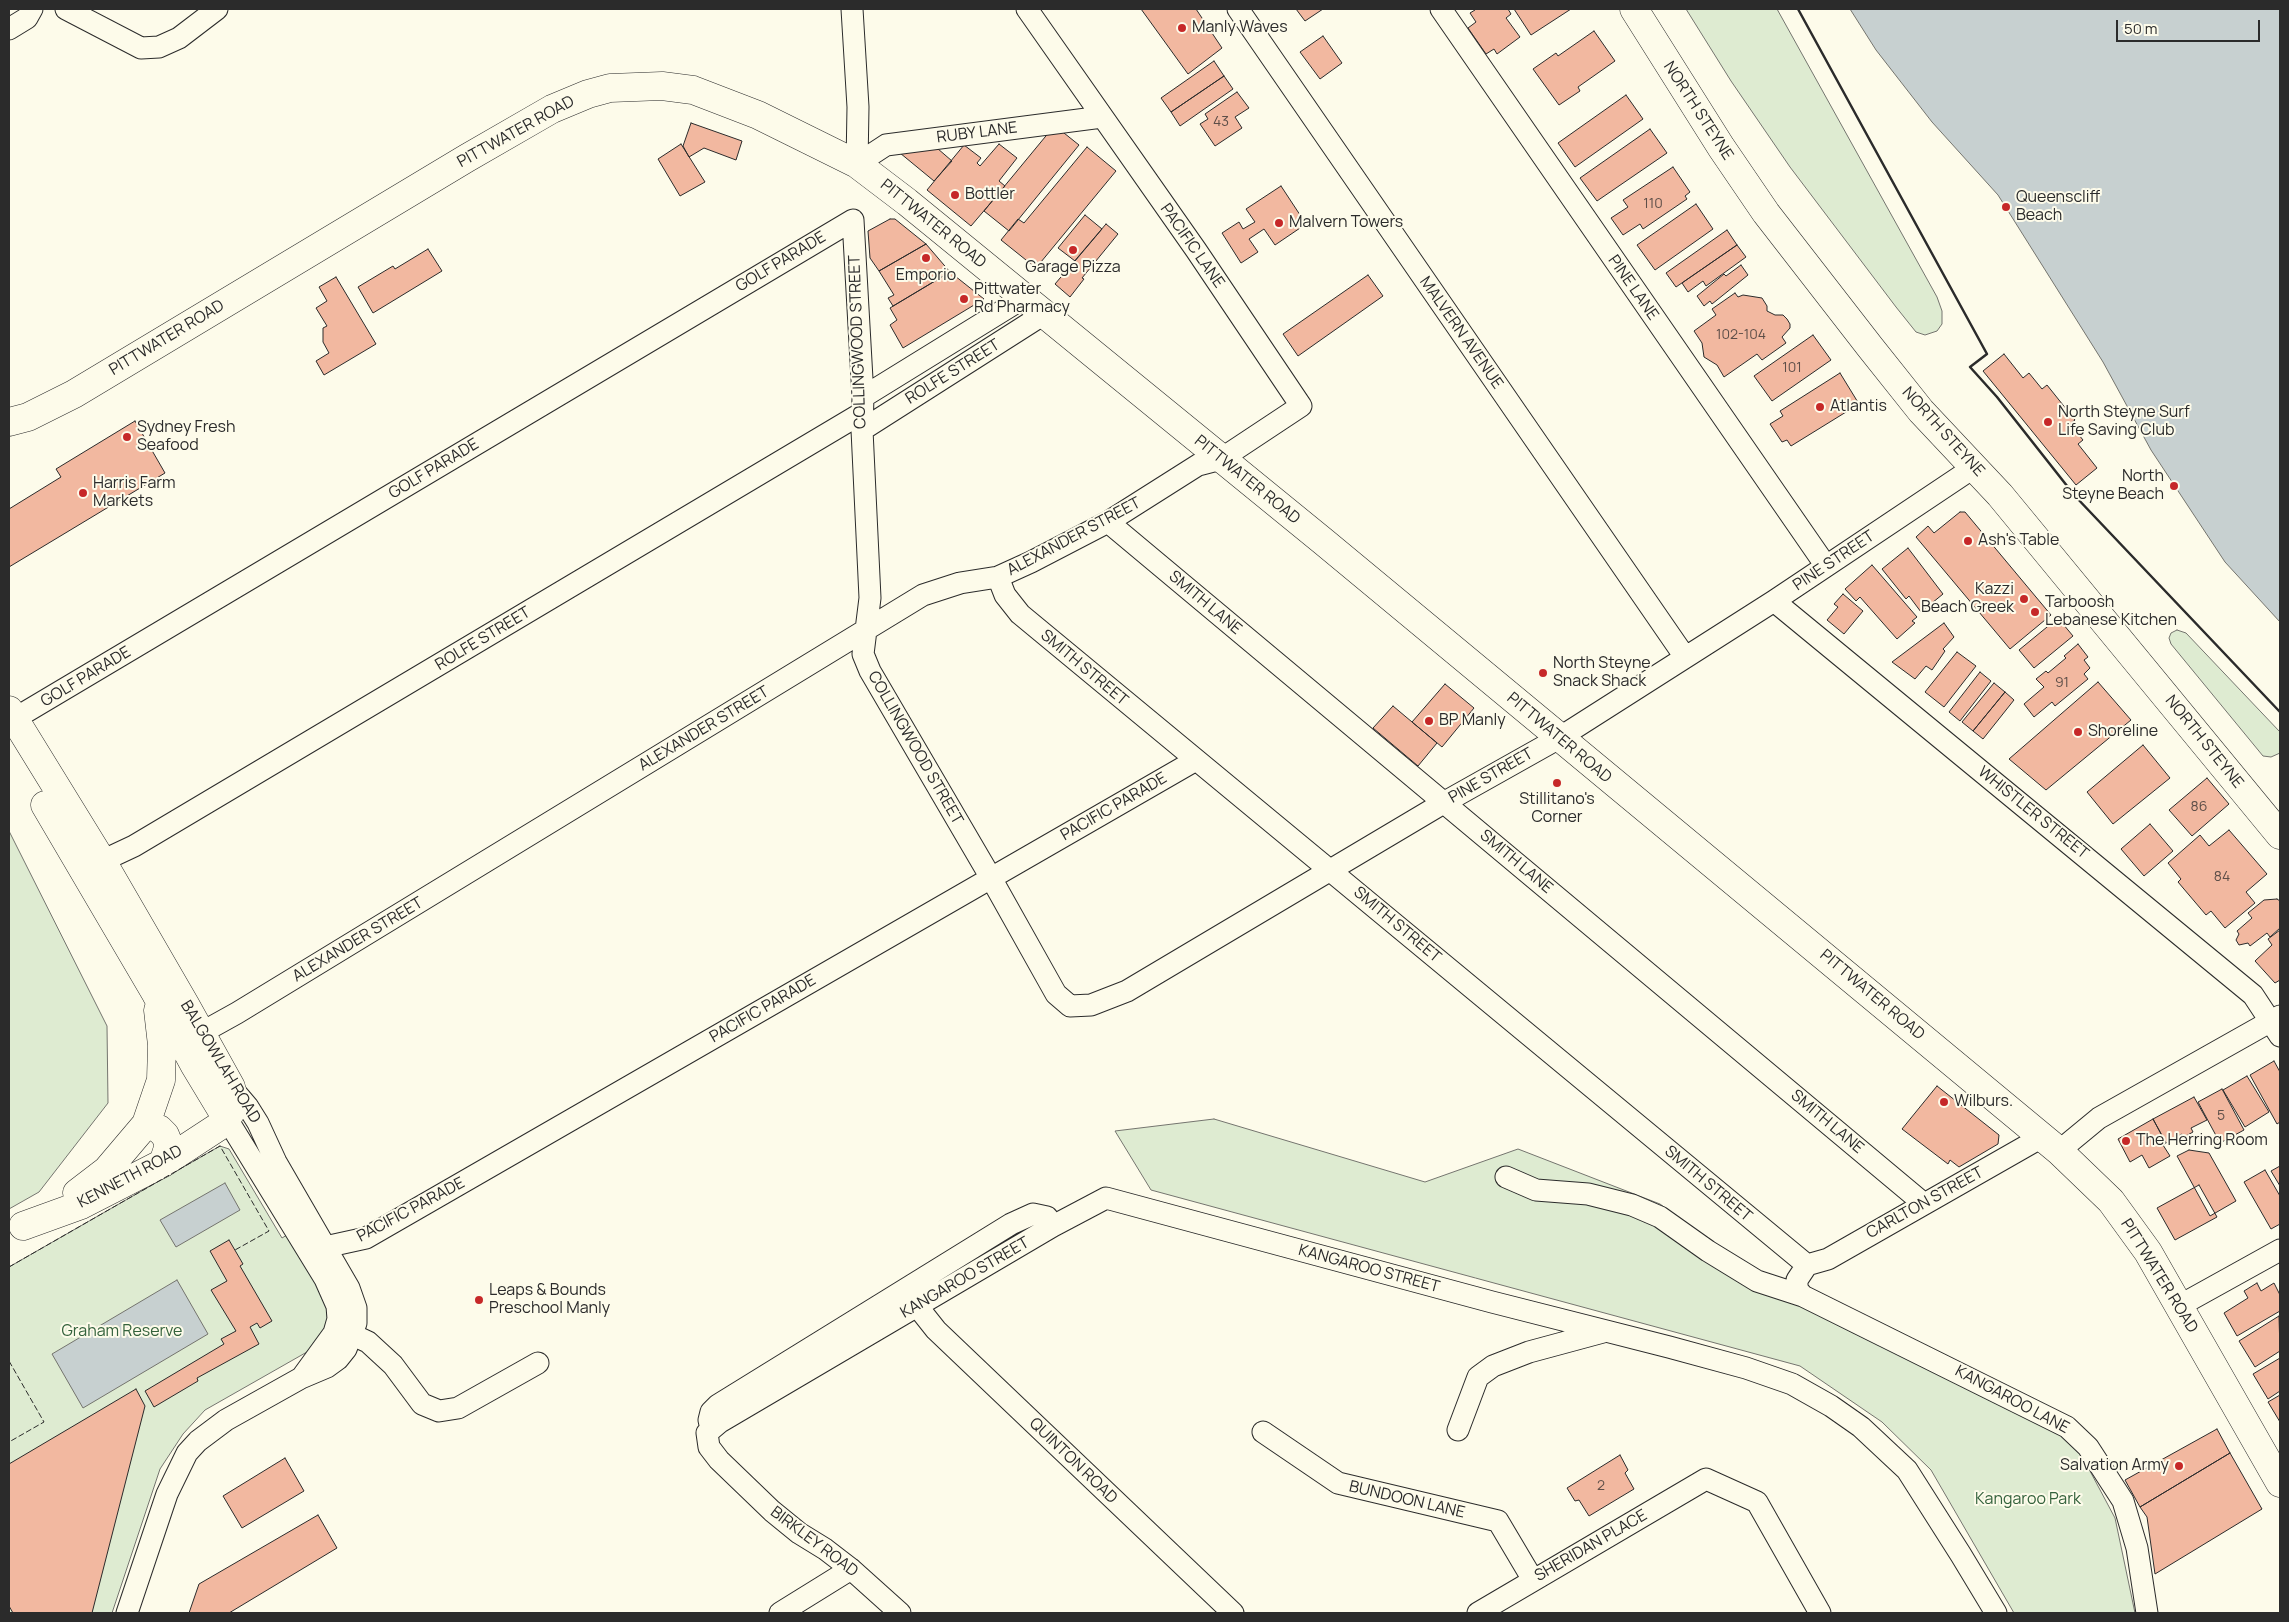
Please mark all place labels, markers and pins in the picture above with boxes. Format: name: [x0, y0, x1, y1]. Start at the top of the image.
place label: Manly Waves: [1192, 18, 1288, 38]
marker: Manly Waves: [1176, 22, 1188, 34]
place label: Bottler: [965, 185, 1015, 205]
place label: Queenscliff Beach: [2016, 188, 2100, 226]
marker: Bottler: [949, 189, 961, 201]
marker: Queenscliff Beach: [2000, 201, 2012, 213]
place label: Malvern Towers: [1289, 213, 1403, 233]
marker: Malvern Towers: [1273, 217, 1285, 229]
marker: Garage Pizza: [1067, 244, 1079, 256]
marker: Emporio: [920, 252, 932, 264]
place label: Garage Pizza: [1025, 258, 1121, 278]
place label: Emporio: [896, 266, 956, 286]
place label: Pittwater Rd Pharmacy: [974, 280, 1070, 318]
marker: Pittwater Rd Pharmacy: [958, 293, 970, 305]
place label: Atlantis: [1830, 397, 1887, 417]
marker: Atlantis: [1814, 401, 1826, 413]
place label: North Steyne Surf Life Saving Club: [2058, 403, 2190, 441]
marker: North Steyne Surf Life Saving Club: [2042, 416, 2054, 428]
place label: Sydney Fresh Seafood: [137, 418, 236, 456]
marker: Sydney Fresh Seafood: [121, 431, 133, 443]
place label: North Steyne Beach: [2062, 467, 2164, 505]
place label: Harris Farm Markets: [93, 474, 176, 512]
marker: North Steyne Beach: [2168, 480, 2180, 492]
marker: Harris Farm Markets: [77, 487, 89, 499]
place label: Ash's Table: [1978, 531, 2059, 551]
marker: Ash's Table: [1962, 535, 1974, 547]
place label: Kazzi Beach Greek: [1921, 580, 2014, 618]
marker: Kazzi Beach Greek: [2018, 593, 2030, 605]
place label: Tarboosh Lebanese Kitchen: [2045, 593, 2177, 631]
marker: Tarboosh Lebanese Kitchen: [2029, 606, 2041, 618]
place label: North Steyne Snack Shack: [1553, 654, 1651, 692]
marker: North Steyne Snack Shack: [1537, 667, 1549, 679]
place label: BP Manly: [1439, 711, 1506, 731]
marker: BP Manly: [1423, 715, 1435, 727]
place label: Shoreline: [2088, 722, 2158, 742]
marker: Shoreline: [2072, 726, 2084, 738]
marker: Stillitano's Corner: [1551, 777, 1563, 789]
place label: Stillitano's Corner: [1519, 790, 1595, 828]
place label: Wilburs.: [1954, 1092, 2013, 1112]
marker: Wilburs.: [1938, 1096, 1950, 1108]
place label: The Herring Room: [2136, 1131, 2268, 1151]
marker: The Herring Room: [2120, 1135, 2132, 1147]
place label: Leaps & Bounds Preschool Manly: [489, 1281, 610, 1319]
marker: Leaps & Bounds Preschool Manly: [473, 1294, 485, 1306]
place label: Salvation Army: [2060, 1456, 2169, 1476]
marker: Salvation Army: [2173, 1460, 2185, 1472]

